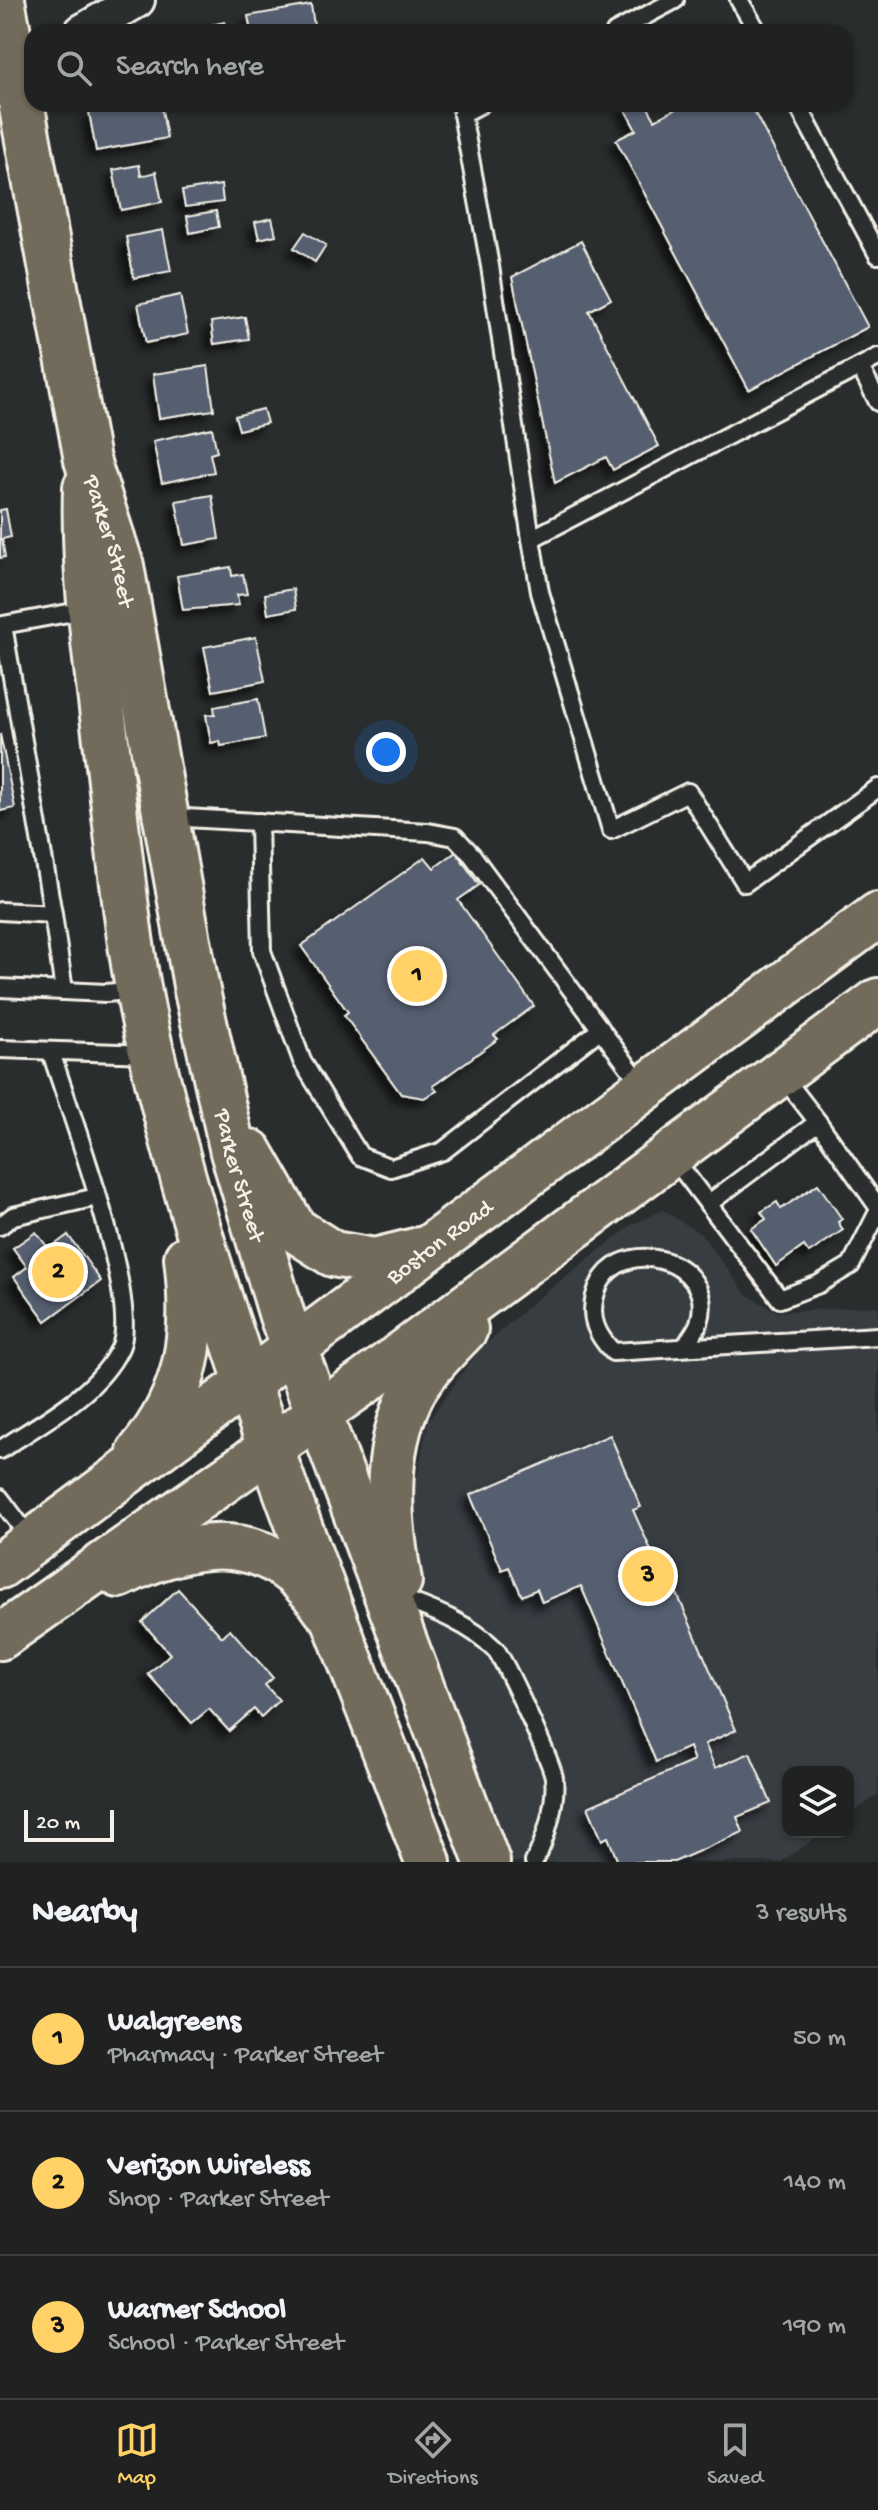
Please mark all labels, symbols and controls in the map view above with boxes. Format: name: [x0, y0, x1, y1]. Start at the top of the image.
search box: [24, 24, 854, 112]
icon: search: [52, 46, 96, 90]
text: Search here: [116, 51, 264, 86]
street label: Parker Street: [74, 471, 139, 612]
your location: [366, 732, 406, 772]
pin: 1: [391, 946, 443, 1006]
street label: Parker Street: [206, 1106, 271, 1248]
street label: Boston Road: [381, 1193, 501, 1293]
pin: 2: [32, 1242, 84, 1302]
pin: 3: [622, 1546, 674, 1606]
map controls: [782, 1766, 854, 1838]
button: layers: [782, 1766, 854, 1838]
scale bar: [24, 1806, 114, 1842]
text: 20 m: [36, 1811, 80, 1837]
text: Nearby: [32, 1894, 137, 1934]
text: 3 results: [756, 1899, 846, 1930]
text: Walgreens: [108, 2006, 241, 2041]
text: 1: [53, 2024, 63, 2055]
text: 50 m: [793, 2024, 846, 2055]
text: Pharmacy · Parker Street: [108, 2041, 383, 2072]
text: Verizon Wireless: [108, 2150, 310, 2185]
text: 2: [52, 2168, 64, 2199]
text: 140 m: [784, 2168, 846, 2199]
text: Shop · Parker Street: [108, 2185, 328, 2216]
text: Warner School: [108, 2294, 286, 2329]
text: 3: [51, 2312, 65, 2343]
text: 190 m: [783, 2312, 846, 2343]
text: School · Parker Street: [108, 2329, 344, 2360]
tab: Map: [115, 2418, 159, 2492]
tab: Directions: [388, 2418, 478, 2492]
tab: Saved: [707, 2418, 763, 2492]

